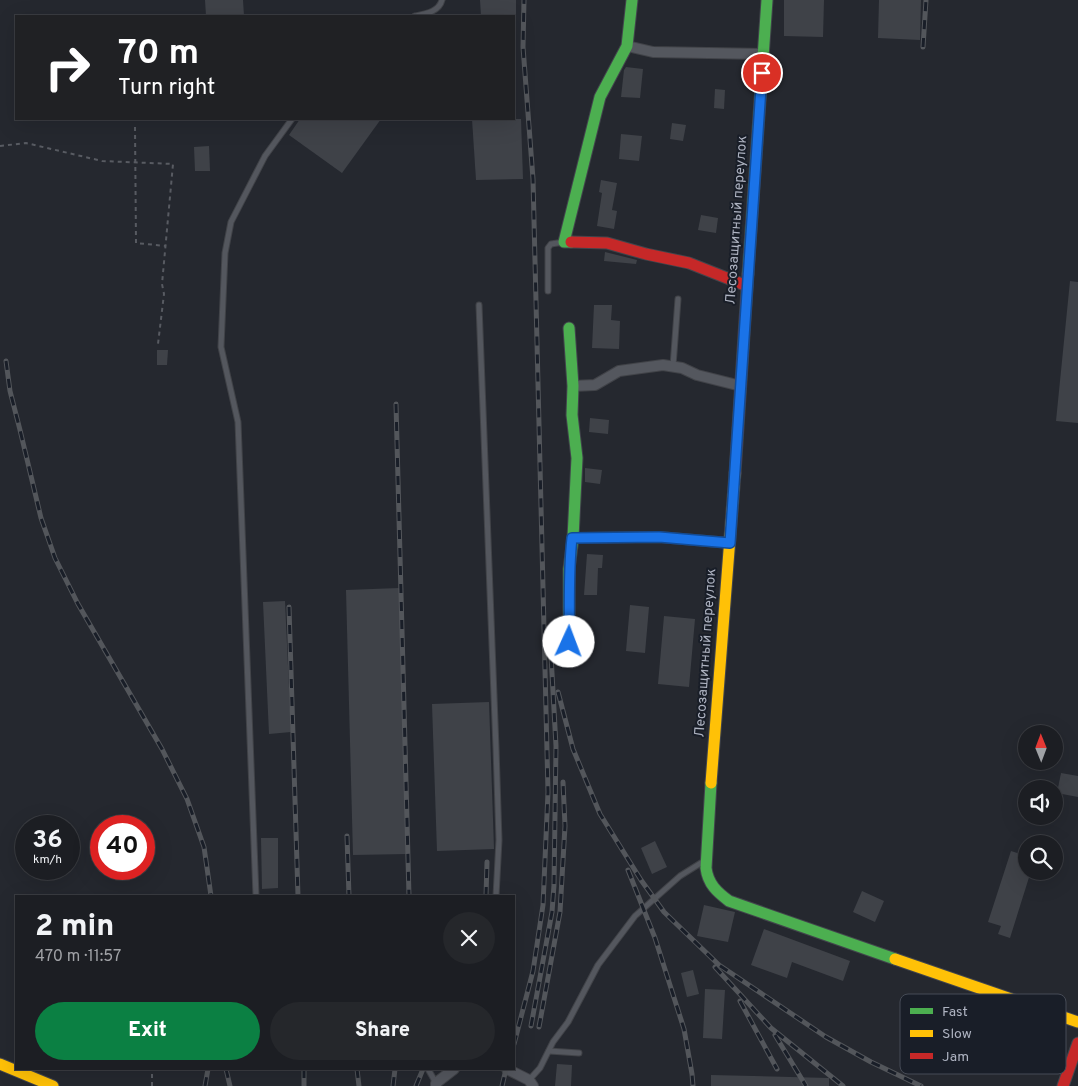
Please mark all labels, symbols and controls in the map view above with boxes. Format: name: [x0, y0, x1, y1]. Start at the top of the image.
text: 70 m: [118, 32, 199, 76]
icon: right: [35, 35, 100, 100]
pin: [741, 52, 783, 94]
icon: arrive: [748, 59, 776, 87]
text: Turn right: [118, 75, 215, 102]
street label: Лесозащитный переулок: [723, 135, 751, 305]
street label: Лесозащитный переулок: [692, 568, 720, 738]
position arrow: [542, 615, 594, 667]
north arrow: [1018, 725, 1062, 770]
map controls: [1018, 725, 1063, 880]
button: sound: [1018, 780, 1063, 825]
speed limit sign: 40: [90, 815, 155, 880]
text: 36: [32, 825, 63, 857]
button: search: [1018, 835, 1063, 880]
text: km/h: [33, 852, 62, 868]
text: 2 min: [35, 909, 114, 946]
button: close: [443, 912, 495, 964]
text: 470 m · 11:57: [35, 947, 121, 967]
legend: [900, 994, 1066, 1074]
button: Exit: [35, 1002, 260, 1060]
button: Share: [270, 1002, 495, 1060]
text: Fast: [942, 1004, 968, 1021]
text: Slow: [942, 1026, 972, 1043]
text: Jam: [942, 1049, 969, 1066]

